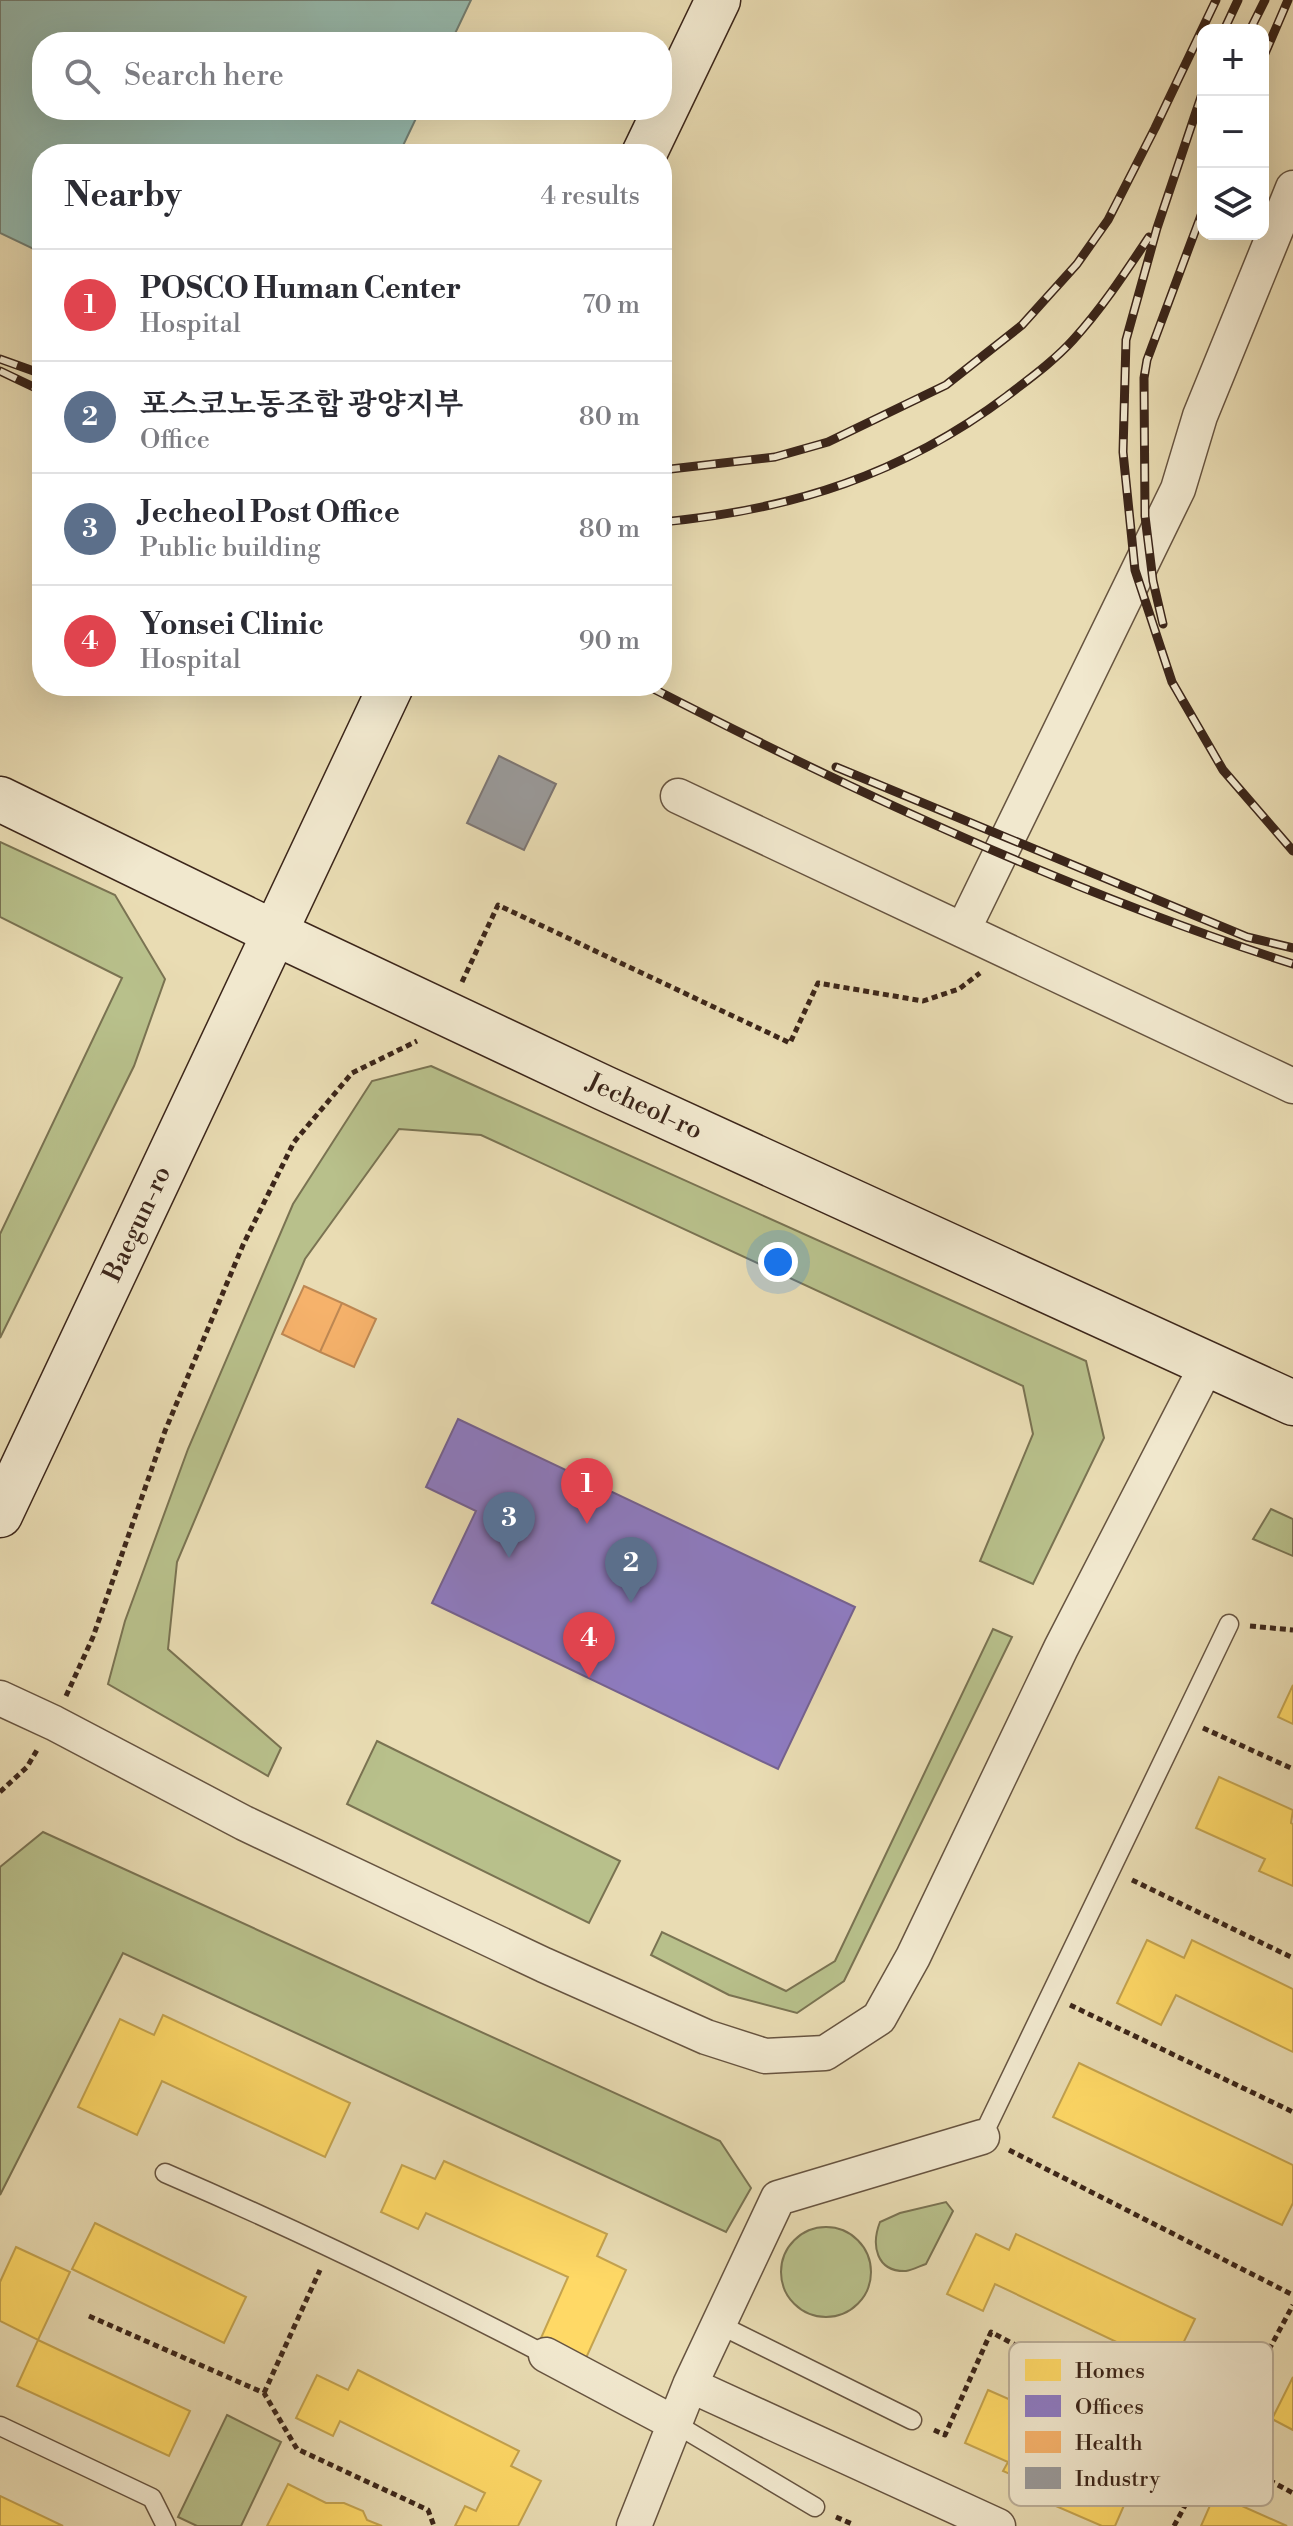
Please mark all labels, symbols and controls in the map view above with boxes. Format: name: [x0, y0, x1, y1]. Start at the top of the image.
map controls: [1197, 24, 1269, 240]
button: +: [1197, 24, 1269, 96]
search box: [32, 32, 672, 120]
icon: search: [60, 54, 104, 98]
text: Search here: [124, 57, 284, 95]
button: −: [1197, 96, 1269, 168]
button: layers: [1197, 168, 1269, 240]
text: Nearby: [64, 175, 182, 217]
text: 4 results: [541, 180, 640, 212]
text: POSCO Human Center: [140, 270, 461, 308]
text: 1: [84, 289, 96, 321]
text: 70 m: [582, 289, 640, 321]
text: Hospital: [140, 308, 241, 340]
text: 포스코노동조합 광양지부: [140, 386, 464, 424]
text: 2: [82, 401, 98, 433]
text: 80 m: [579, 401, 640, 433]
text: Office: [140, 424, 210, 456]
text: Jecheol Post Office: [140, 494, 400, 532]
text: 3: [82, 513, 98, 545]
text: 80 m: [579, 513, 640, 545]
text: Public building: [140, 532, 321, 564]
text: Yonsei Clinic: [140, 606, 324, 644]
text: 4: [81, 625, 99, 657]
text: 90 m: [579, 625, 640, 657]
text: Hospital: [140, 644, 241, 676]
street label: Jecheol-ro: [580, 1066, 707, 1147]
street label: Baegun-ro: [96, 1161, 178, 1288]
your location: [758, 1242, 798, 1282]
pin: 1: [561, 1458, 613, 1524]
pin: 3: [483, 1492, 535, 1558]
pin: 2: [605, 1537, 657, 1603]
pin: 4: [563, 1612, 615, 1678]
legend: [1009, 2342, 1273, 2506]
text: Homes: [1075, 2358, 1145, 2385]
text: Offices: [1075, 2394, 1144, 2421]
text: Health: [1075, 2430, 1143, 2457]
text: Industry: [1075, 2466, 1160, 2493]

